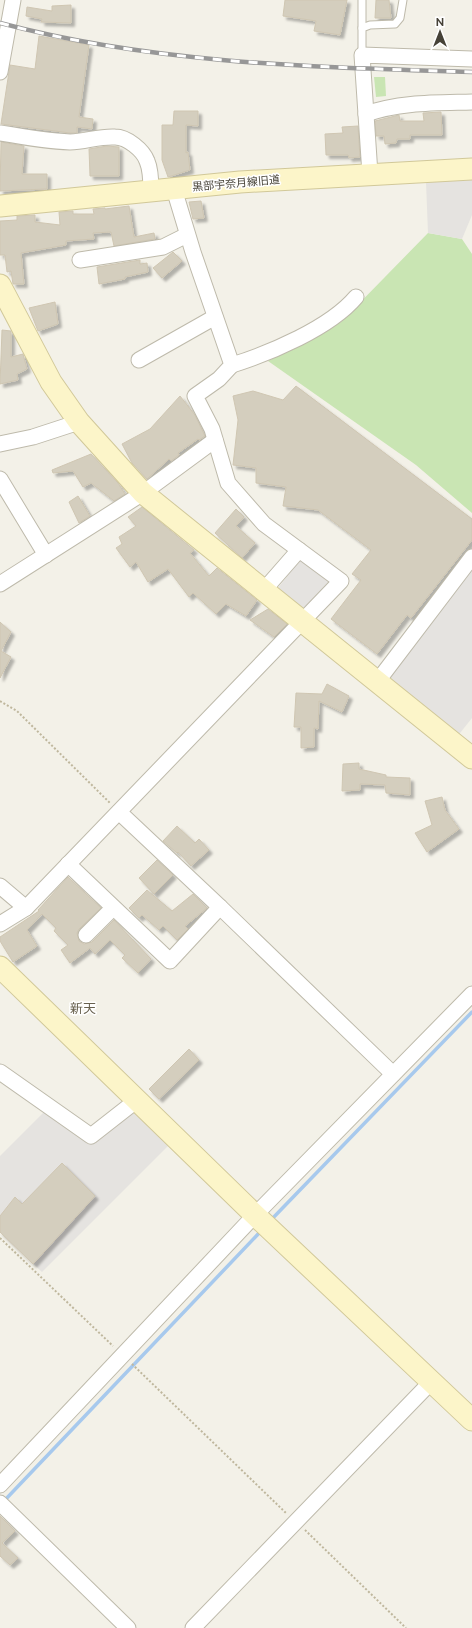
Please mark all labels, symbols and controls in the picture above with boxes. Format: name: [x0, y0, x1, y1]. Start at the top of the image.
north arrow: [420, 12, 460, 52]
text: N: [436, 16, 444, 29]
street label: 黒部宇奈月線旧道: [192, 173, 280, 194]
district label: 新天: [70, 1001, 96, 1016]

